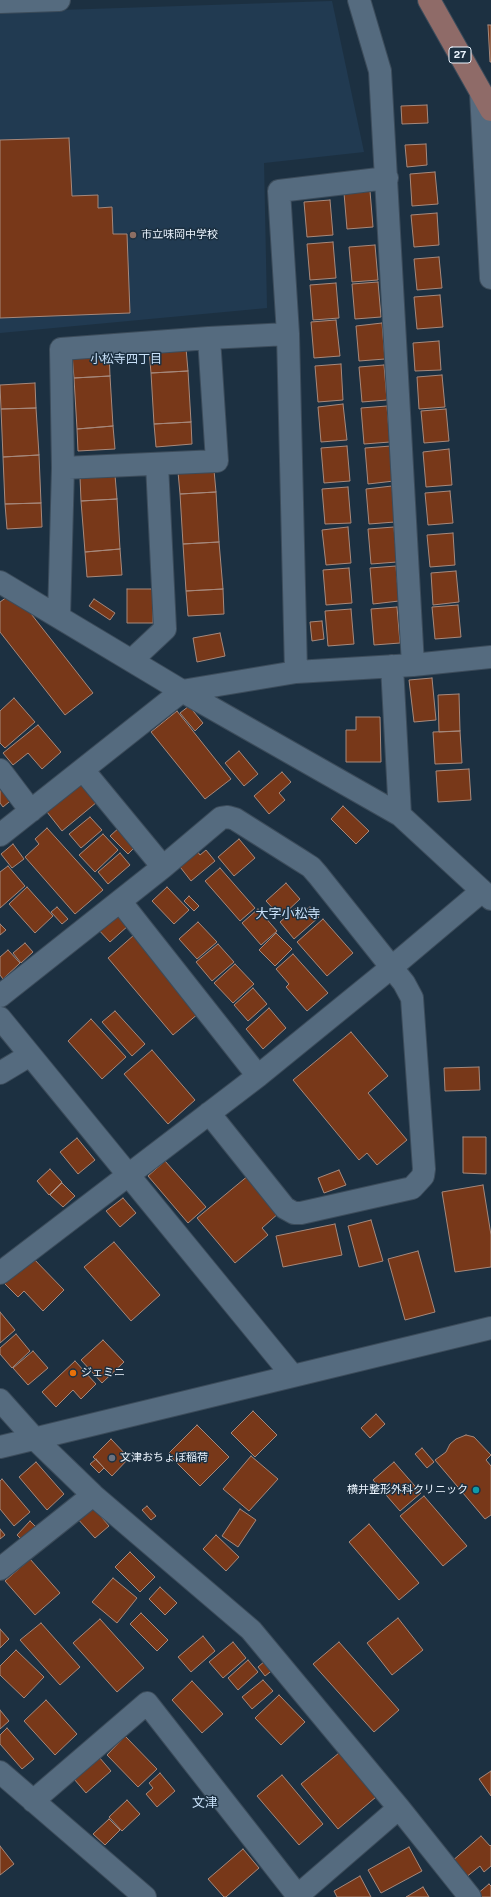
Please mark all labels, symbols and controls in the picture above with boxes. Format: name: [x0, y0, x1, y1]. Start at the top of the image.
road number: 27: [449, 47, 471, 63]
place label: 市立味岡中学校: [141, 228, 218, 242]
marker: 市立味岡中学校: [128, 230, 138, 240]
district label: 小松寺四丁目: [90, 352, 162, 366]
district label: 大字小松寺: [256, 906, 320, 922]
place label: ジェミニ: [81, 1366, 125, 1380]
marker: ジェミニ: [68, 1368, 78, 1378]
place label: 文津おちょぼ稲荷: [120, 1451, 208, 1465]
marker: 文津おちょぼ稲荷: [107, 1453, 117, 1463]
place label: 横井整形外科クリニック: [347, 1483, 468, 1497]
marker: 横井整形外科クリニック: [471, 1485, 481, 1495]
district label: 文津: [192, 1795, 218, 1811]

